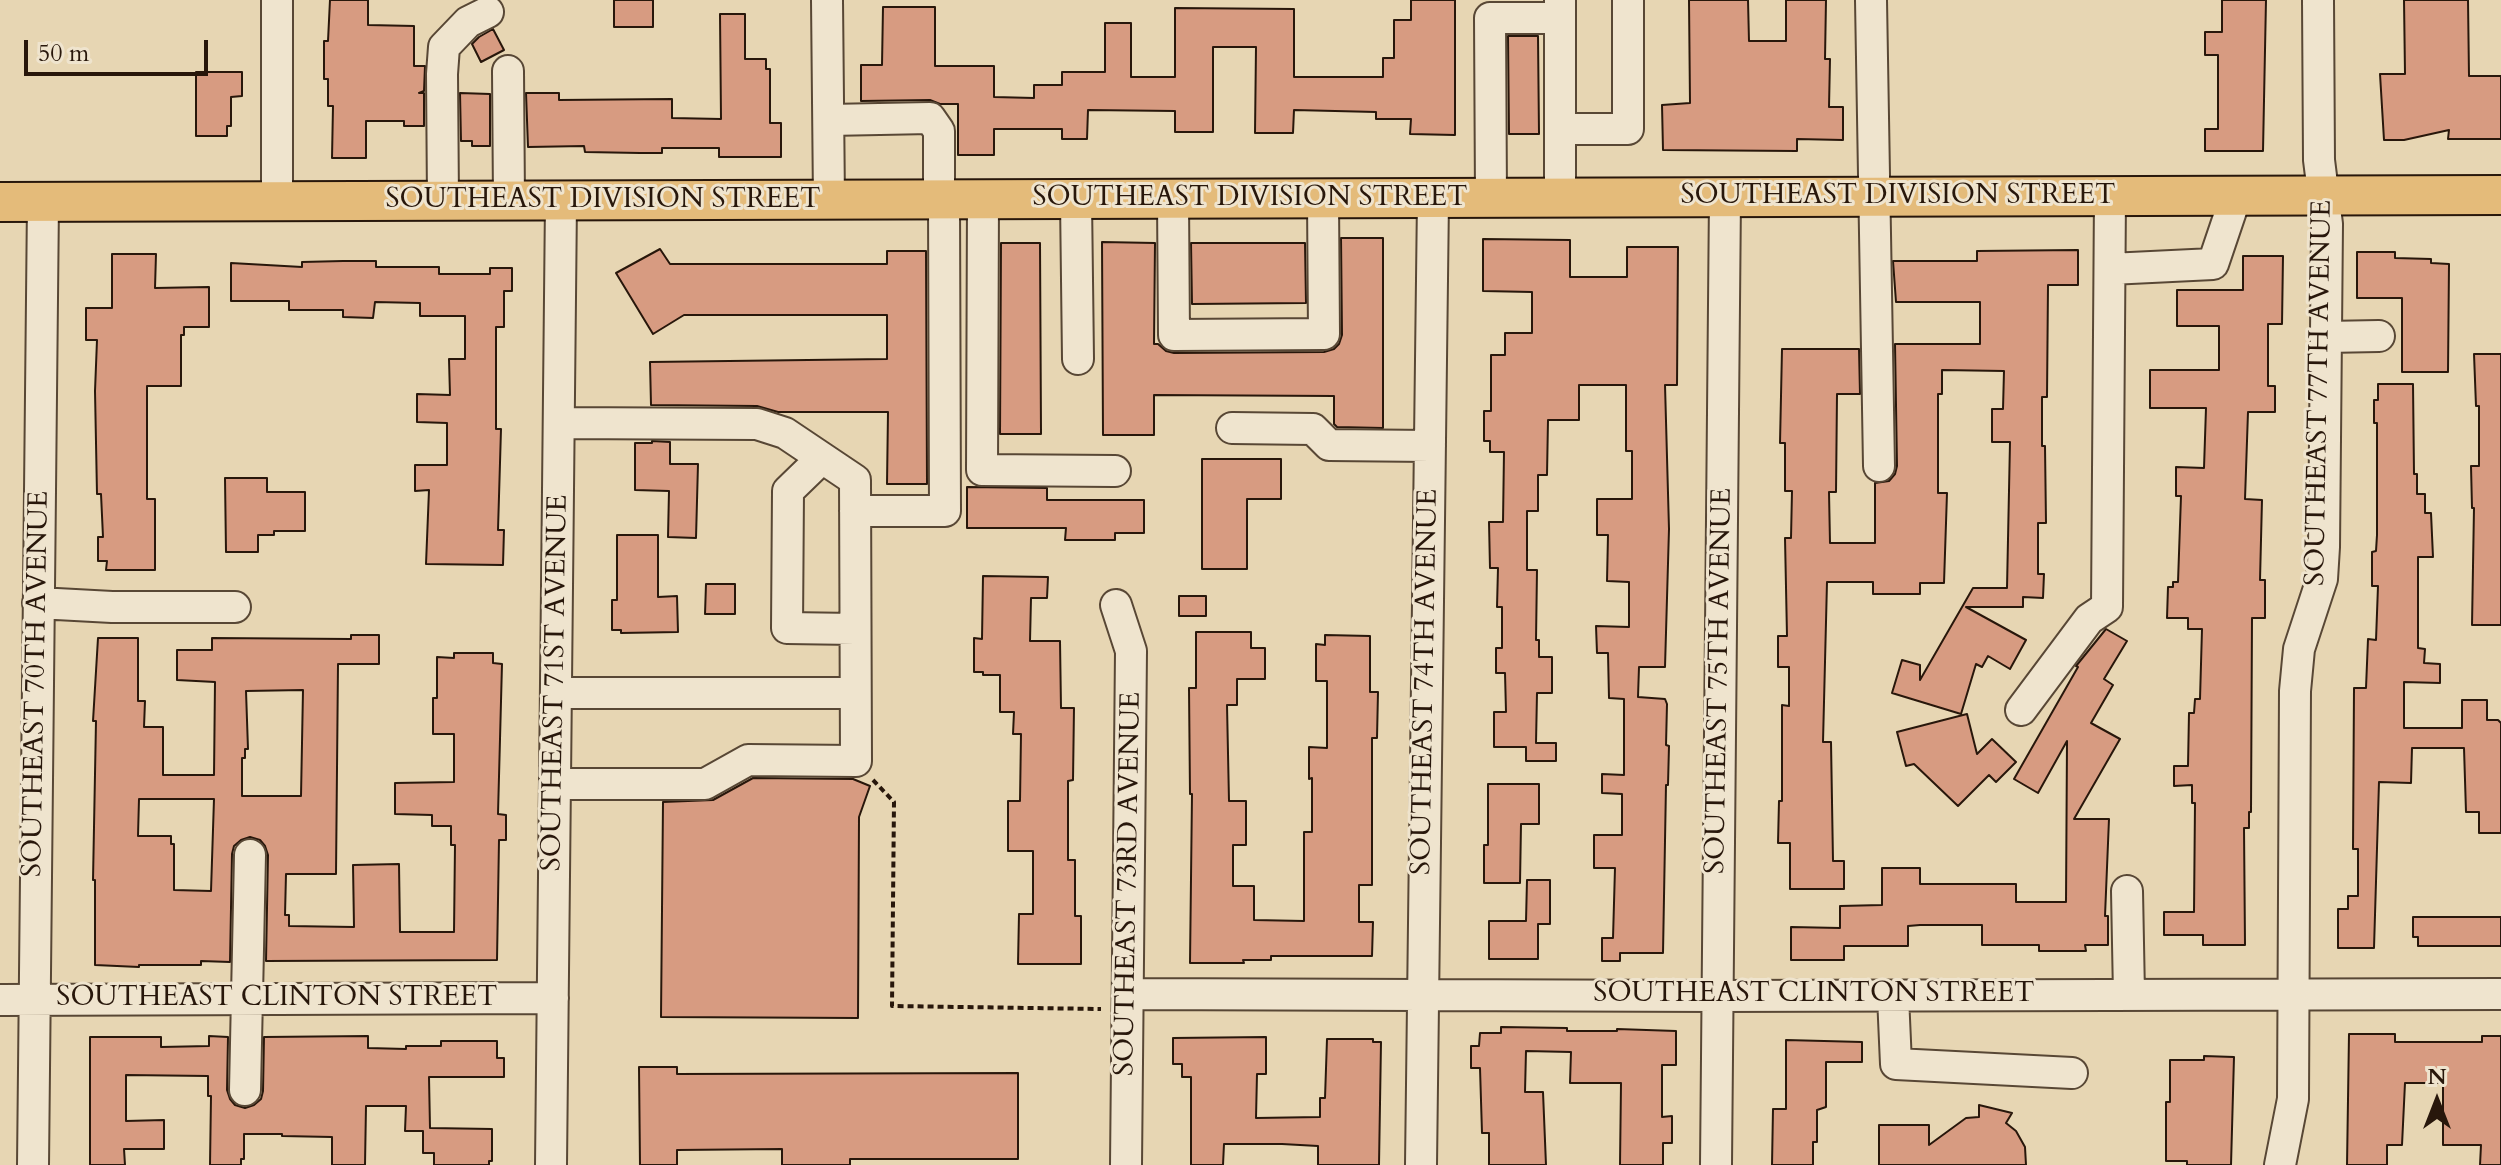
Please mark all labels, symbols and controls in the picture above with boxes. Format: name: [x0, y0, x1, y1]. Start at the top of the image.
scale bar: [28, 24, 212, 74]
text: 50 m: [38, 37, 89, 70]
street label: SOUTHEAST DIVISION STREET: [1681, 180, 2115, 214]
street label: SOUTHEAST DIVISION STREET: [1033, 182, 1467, 216]
street label: SOUTHEAST DIVISION STREET: [386, 184, 820, 218]
street label: SOUTHEAST 77TH AVENUE: [2300, 200, 2340, 586]
street label: SOUTHEAST 75TH AVENUE: [1700, 488, 1740, 874]
street label: SOUTHEAST 74TH AVENUE: [1406, 489, 1446, 875]
street label: SOUTHEAST 70TH AVENUE: [17, 491, 57, 877]
street label: SOUTHEAST 71ST AVENUE: [536, 494, 576, 872]
street label: SOUTHEAST 73RD AVENUE: [1109, 692, 1149, 1076]
street label: SOUTHEAST CLINTON STREET: [1593, 978, 2035, 1012]
street label: SOUTHEAST CLINTON STREET: [56, 982, 498, 1016]
north arrow: [2397, 1061, 2477, 1141]
text: N: [2427, 1062, 2447, 1092]

